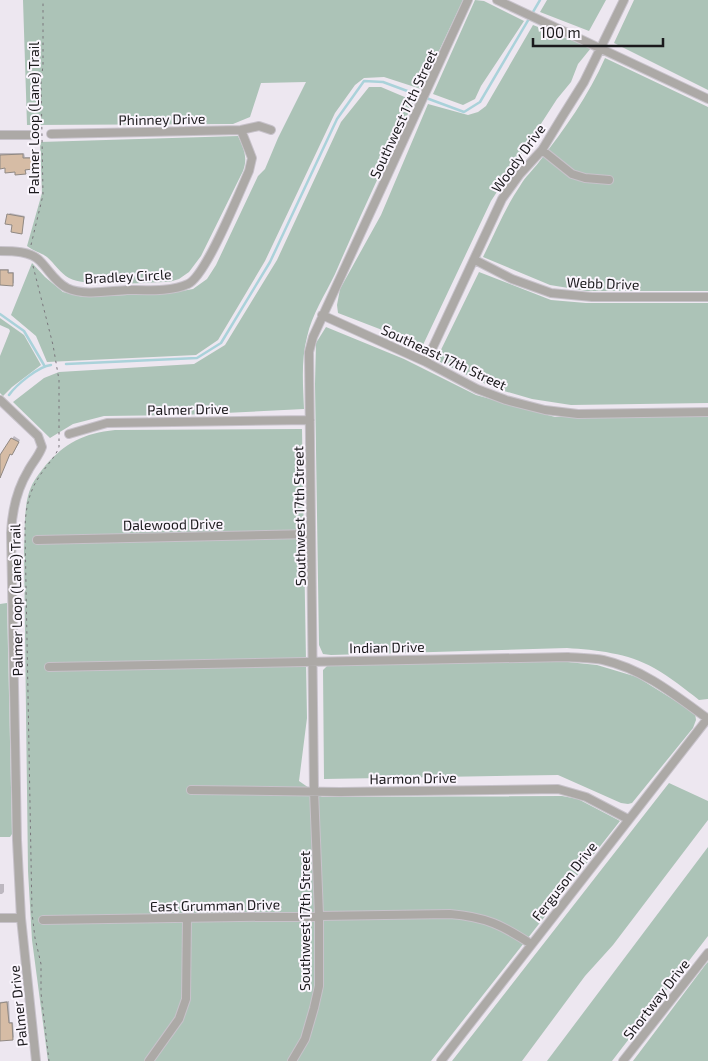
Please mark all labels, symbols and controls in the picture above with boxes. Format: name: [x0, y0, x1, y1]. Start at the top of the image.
scale bar: [533, 15, 663, 47]
text: 100 m: [540, 23, 581, 41]
street label: Palmer Loop (Lane) Trail: [25, 41, 42, 194]
street label: Southwest 17th Street: [366, 47, 440, 181]
street label: Phinney Drive: [118, 110, 206, 128]
street label: Woody Drive: [487, 120, 549, 196]
street label: Bradley Circle: [84, 265, 172, 287]
street label: Webb Drive: [566, 273, 640, 293]
street label: Southeast 17th Street: [379, 321, 509, 393]
street label: Palmer Drive: [147, 400, 229, 418]
street label: Southwest 17th Street: [289, 446, 309, 586]
street label: Dalewood Drive: [123, 515, 223, 533]
street label: Palmer Loop (Lane) Trail: [6, 523, 26, 677]
street label: Indian Drive: [349, 638, 425, 656]
street label: Harmon Drive: [369, 769, 457, 787]
street label: Ferguson Drive: [528, 838, 600, 924]
street label: Southwest 17th Street: [296, 851, 313, 991]
street label: East Grumman Drive: [150, 895, 280, 915]
street label: Shortway Drive: [619, 955, 693, 1043]
street label: Palmer Drive: [5, 965, 31, 1047]

